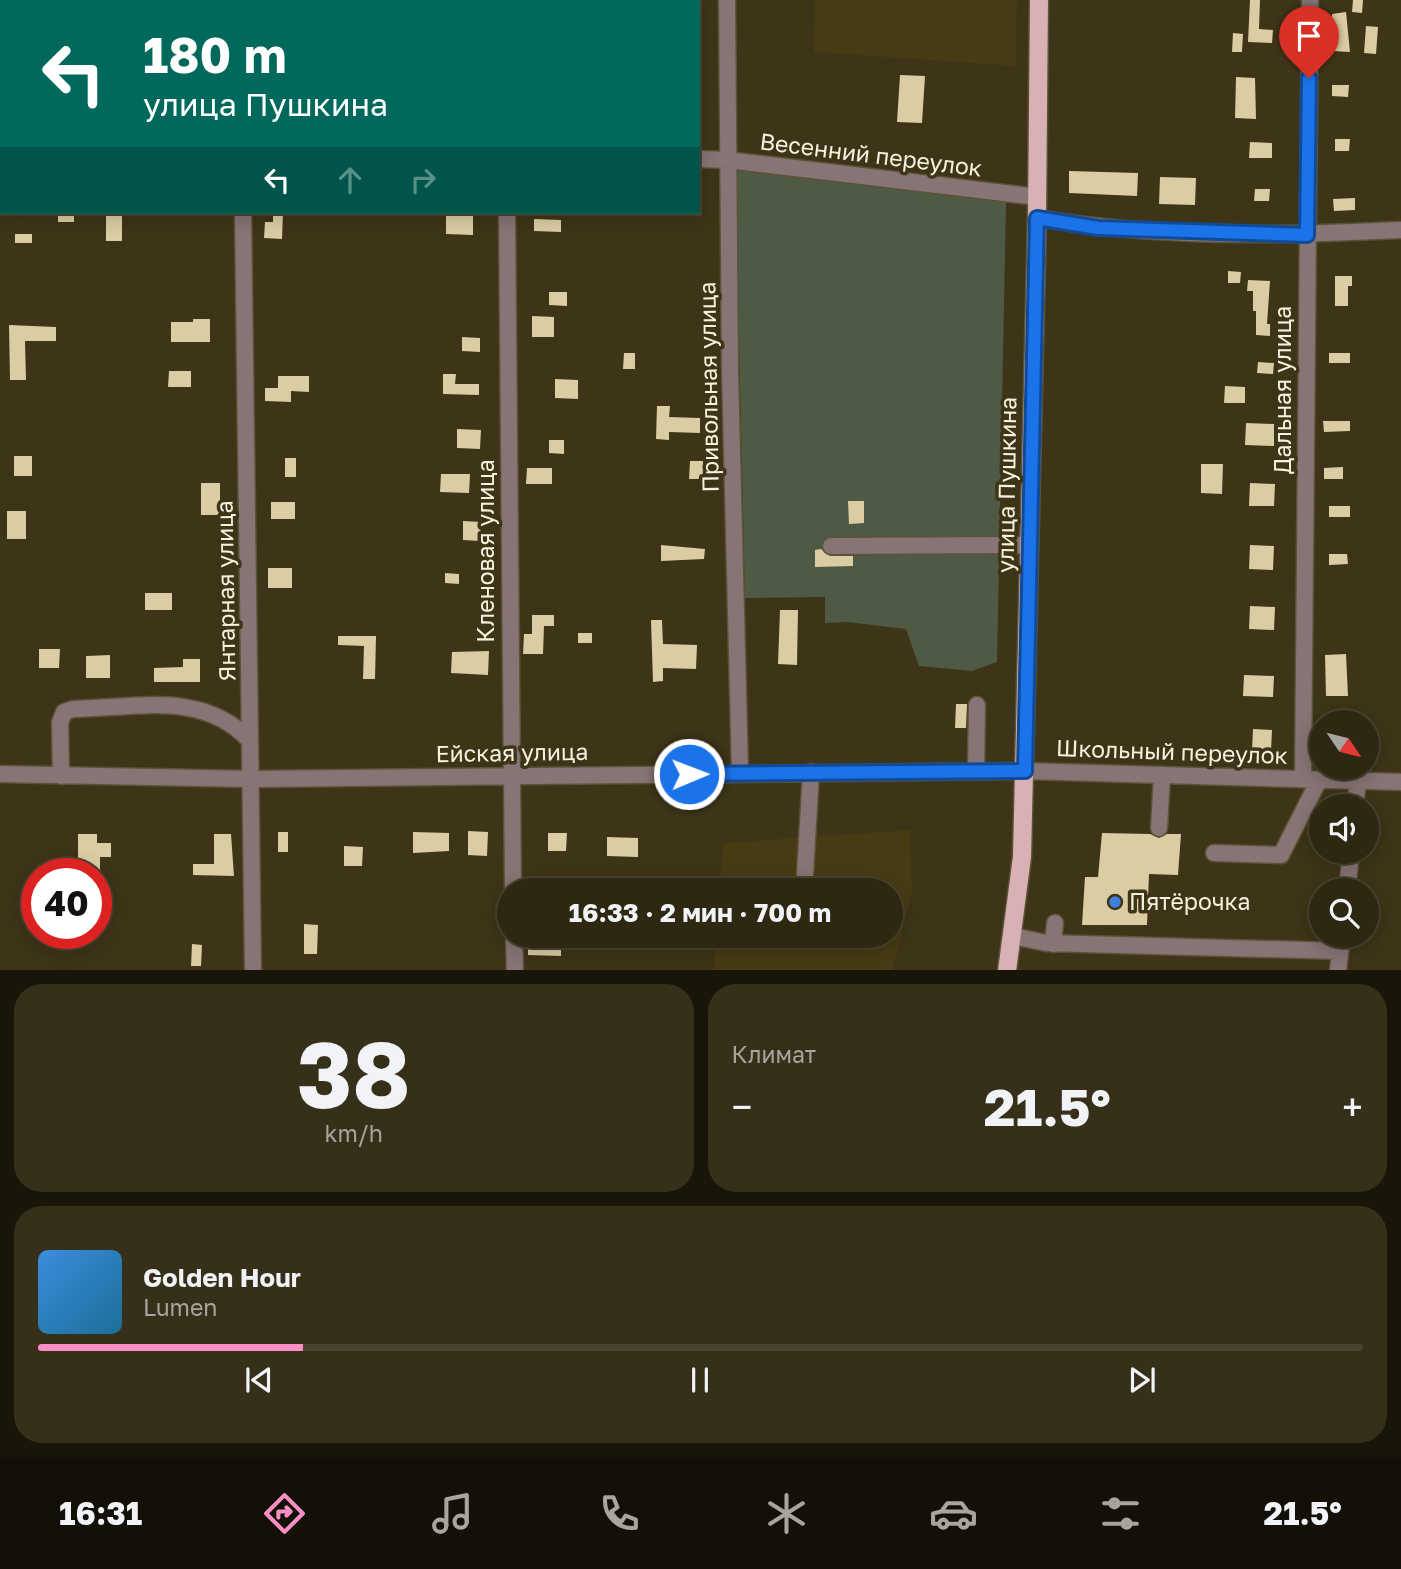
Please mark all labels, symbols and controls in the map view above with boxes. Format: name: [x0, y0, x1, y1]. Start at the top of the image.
pin: [1279, 6, 1339, 78]
icon: arrive: [1290, 17, 1328, 55]
text: 180 m: [143, 25, 287, 84]
icon: left: [28, 28, 119, 119]
text: улица Пушкина: [143, 85, 388, 123]
street label: Весенний переулок: [758, 126, 984, 182]
icon: left: [258, 161, 296, 199]
icon: ahead: [331, 161, 369, 199]
icon: right: [404, 161, 442, 199]
street label: Привольная улица: [692, 281, 724, 493]
street label: Дальная улица: [1268, 306, 1296, 474]
street label: улица Пушкина: [990, 397, 1022, 573]
street label: Кленовая улица: [471, 459, 499, 643]
street label: Янтарная улица: [209, 500, 241, 682]
north arrow: [1309, 710, 1379, 780]
map controls: [1309, 710, 1379, 948]
street label: Школьный переулок: [1056, 733, 1288, 769]
street label: Ейская улица: [435, 737, 589, 767]
position arrow: [652, 737, 726, 811]
button: sound: [1309, 794, 1379, 864]
speed limit sign: 40: [21, 858, 112, 949]
button: search: [1309, 878, 1379, 948]
place label: Пятёрочка: [1129, 887, 1250, 915]
marker: Пятёрочка: [1107, 894, 1123, 910]
text: 16:33 · 2 мин · 700 m: [569, 897, 831, 928]
text: 38: [297, 1019, 411, 1128]
text: Климат: [732, 1040, 816, 1068]
text: 21.5°: [984, 1075, 1111, 1137]
text: −: [732, 1084, 752, 1129]
text: +: [1342, 1084, 1363, 1129]
text: km/h: [324, 1119, 383, 1147]
text: Golden Hour: [143, 1262, 301, 1293]
text: Lumen: [143, 1293, 217, 1321]
icon: previous: [240, 1361, 278, 1399]
icon: pause: [681, 1361, 719, 1399]
icon: next: [1123, 1361, 1161, 1399]
icon: directions: [260, 1489, 309, 1538]
icon: music: [428, 1489, 477, 1538]
icon: phone: [595, 1489, 644, 1538]
icon: climate: [762, 1489, 811, 1538]
icon: car: [929, 1489, 978, 1538]
icon: filters: [1096, 1489, 1145, 1538]
text: 16:31: [59, 1494, 142, 1532]
text: 21.5°: [1264, 1494, 1342, 1532]

